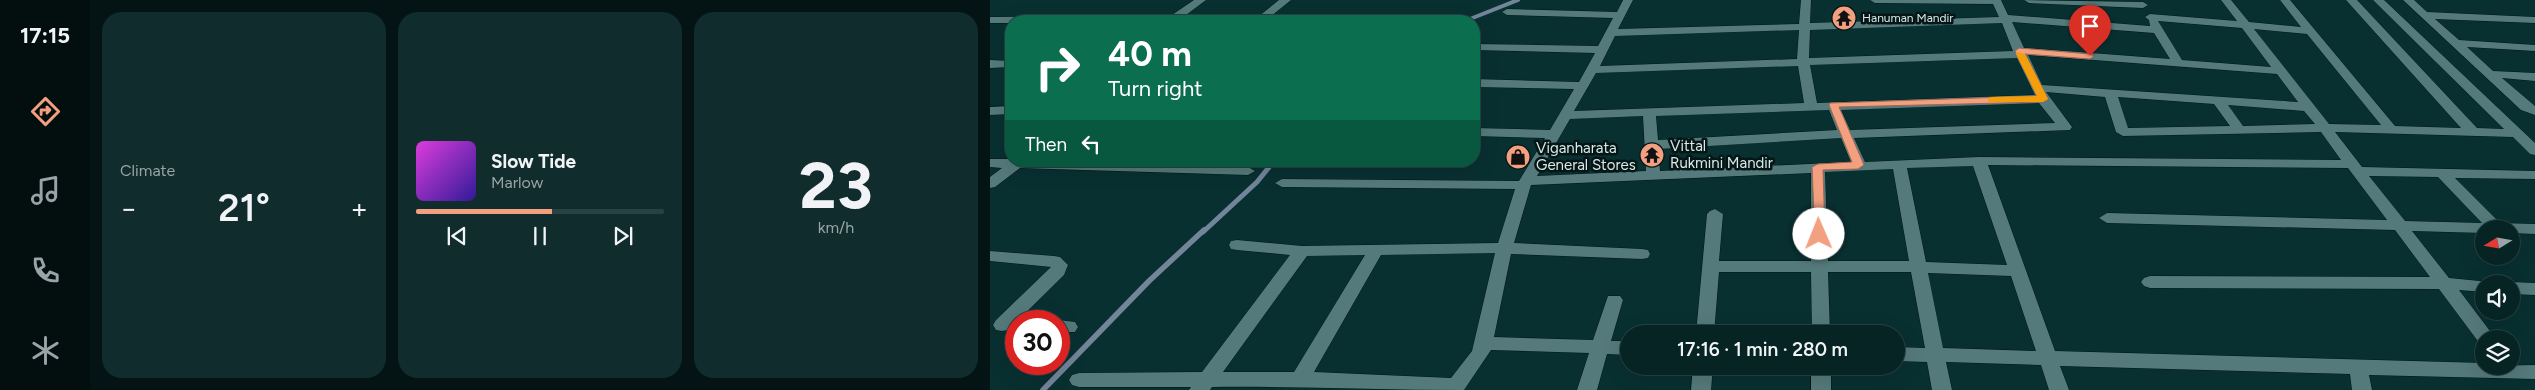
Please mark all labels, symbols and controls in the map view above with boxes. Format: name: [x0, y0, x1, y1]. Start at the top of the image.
temple icon: Hanuman Mandir: [1831, 5, 1857, 31]
pin: [2069, 5, 2111, 56]
place label: Hanuman Mandir: [1862, 11, 1953, 25]
icon: arrive: [2076, 12, 2104, 40]
text: 17:15: [20, 22, 70, 49]
text: 40 m: [1108, 33, 1192, 75]
icon: right: [1025, 35, 1090, 100]
text: Turn right: [1108, 75, 1203, 102]
icon: directions: [28, 94, 63, 129]
icon: left: [1077, 130, 1105, 158]
text: Then: [1025, 133, 1067, 156]
place label: Vittal Rukmini Mandir: [1670, 137, 1773, 172]
place label: Viganharata General Stores: [1536, 139, 1636, 174]
temple icon: Vittal Rukmini Mandir: [1639, 142, 1665, 168]
shop icon: Viganharata General Stores: [1505, 144, 1531, 170]
text: 23: [799, 146, 873, 224]
text: Slow Tide: [491, 150, 576, 173]
text: Climate: [120, 161, 175, 180]
icon: music: [28, 173, 63, 208]
text: Marlow: [491, 173, 543, 192]
text: 21°: [218, 185, 270, 231]
text: −: [120, 191, 137, 225]
text: +: [351, 191, 368, 225]
position arrow: [1792, 207, 1844, 259]
text: km/h: [818, 218, 854, 237]
north arrow: [2475, 220, 2520, 265]
map controls: [2475, 220, 2520, 375]
icon: previous: [443, 222, 471, 250]
icon: pause: [526, 222, 554, 250]
icon: next: [609, 222, 637, 250]
icon: phone: [28, 253, 63, 288]
button: sound: [2475, 275, 2520, 320]
speed limit sign: 30: [1005, 310, 1070, 375]
button: layers: [2475, 330, 2520, 375]
icon: climate: [28, 333, 63, 368]
text: 17:16 · 1 min · 280 m: [1677, 338, 1848, 361]

